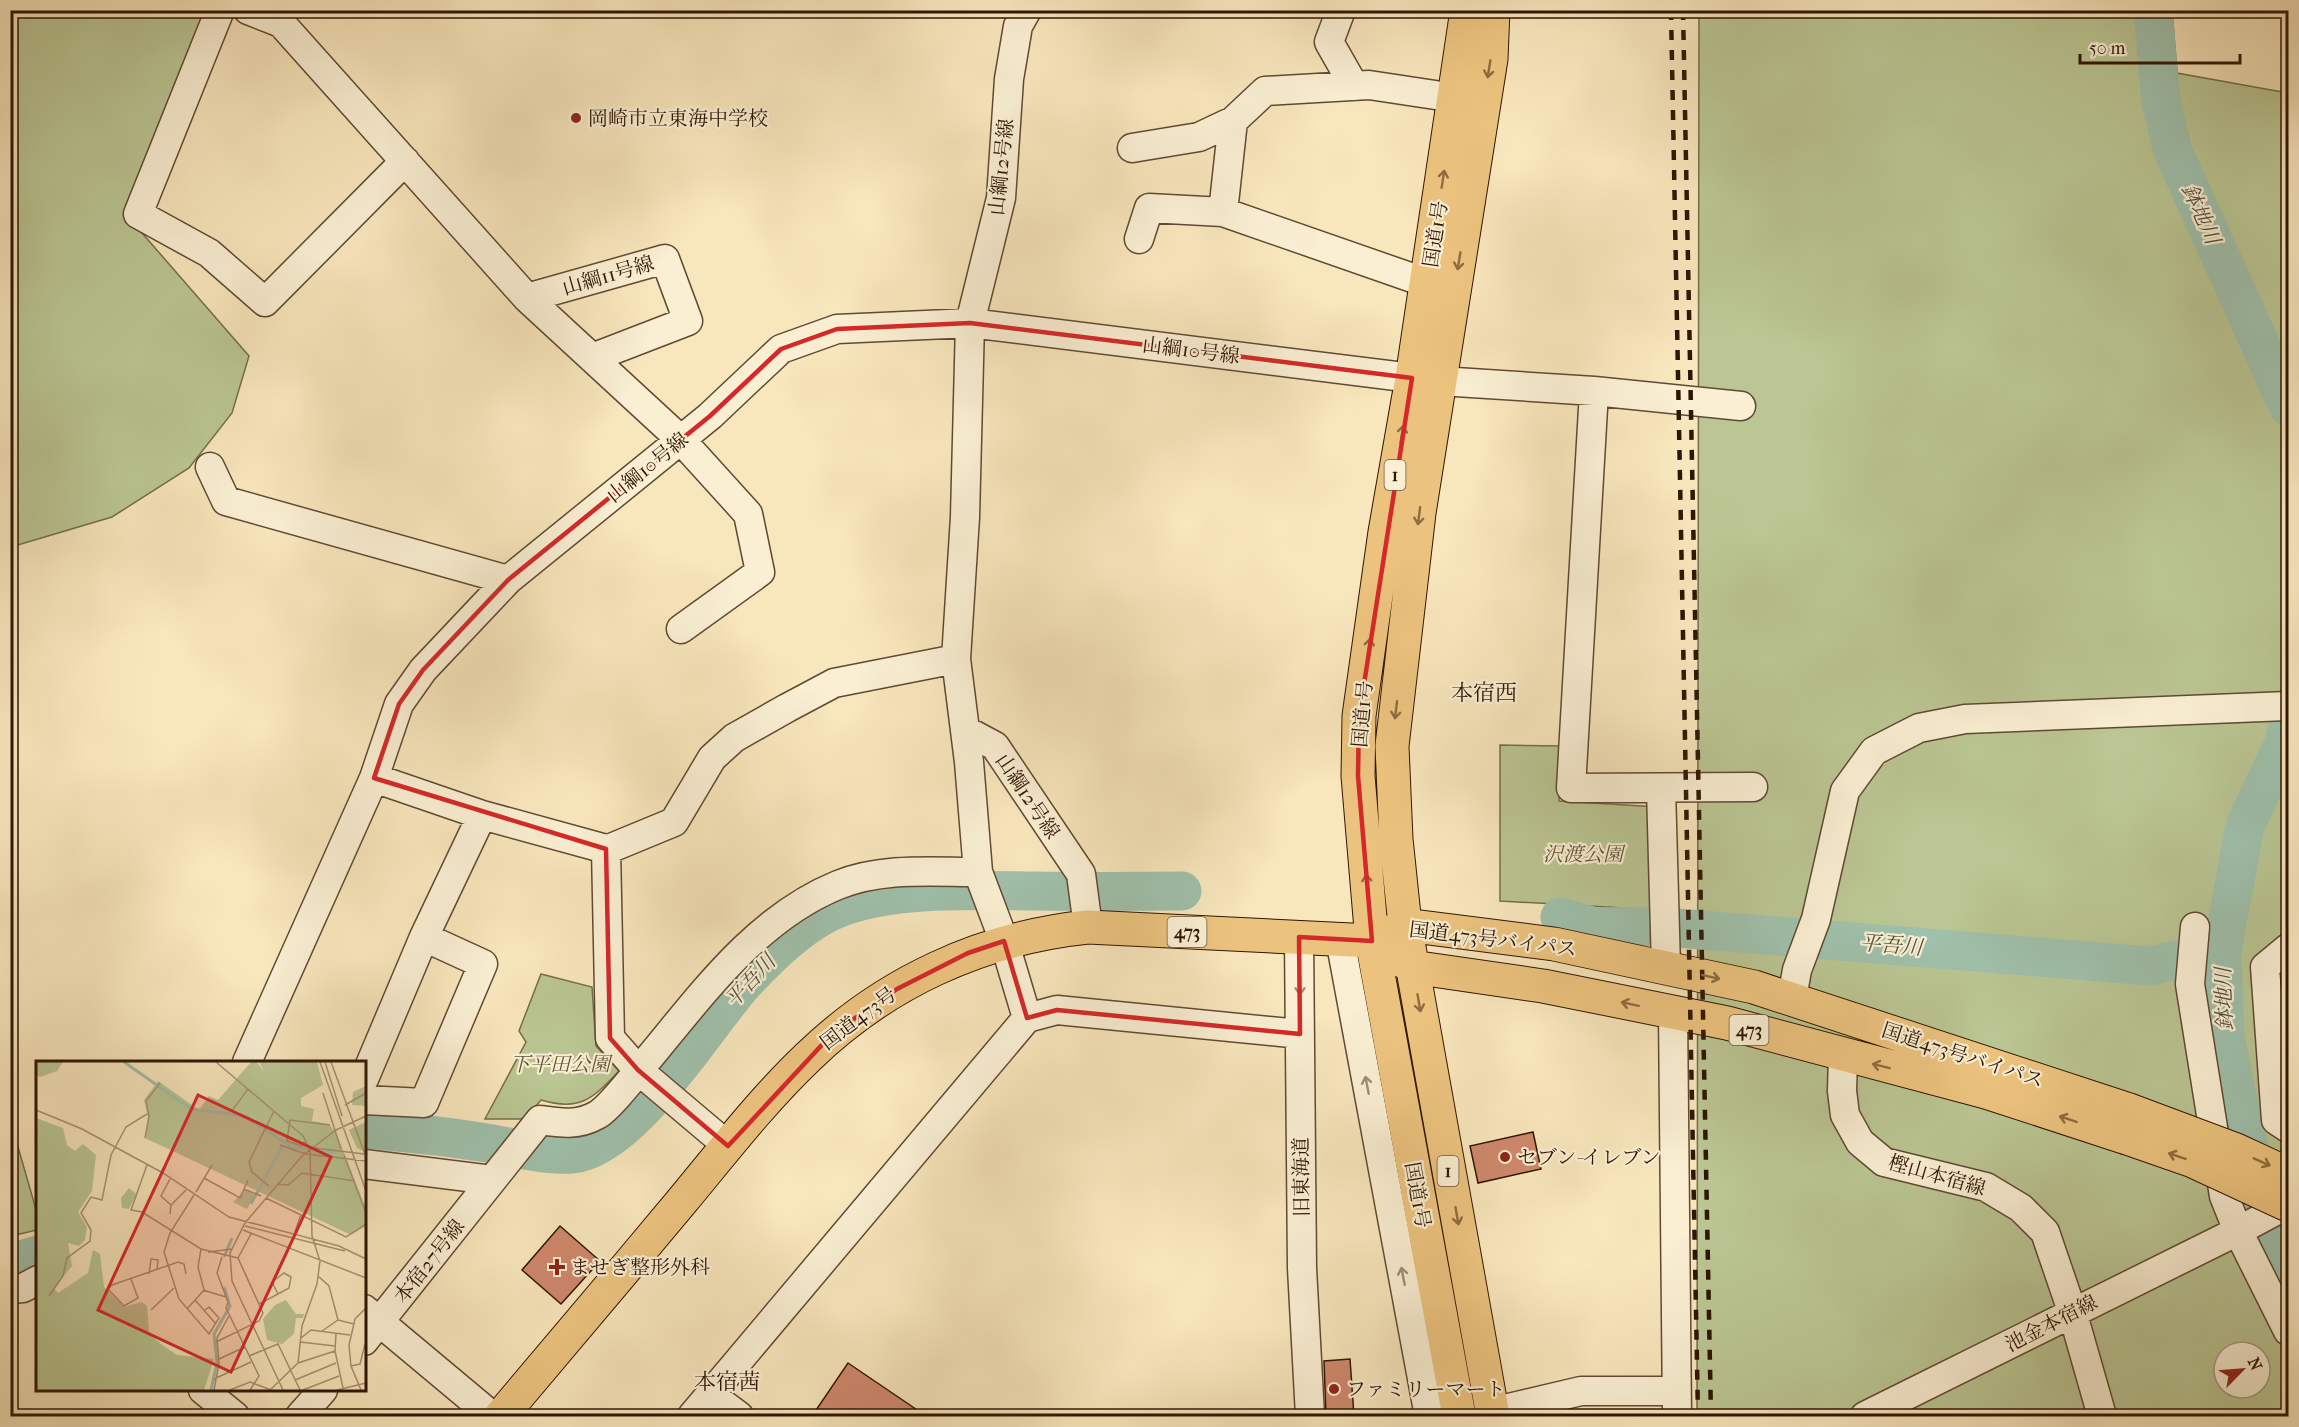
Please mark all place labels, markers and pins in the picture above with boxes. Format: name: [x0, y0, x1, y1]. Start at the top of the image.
place label: 岡崎市立東海中学校: [588, 107, 768, 130]
marker: 岡崎市立東海中学校: [569, 111, 583, 125]
place label: セブン-イレブン: [1517, 1146, 1661, 1169]
marker: セブン-イレブン: [1498, 1150, 1512, 1164]
place label: ませぎ整形外科: [570, 1256, 710, 1279]
marker: ませぎ整形外科: [548, 1258, 566, 1276]
place label: ファミリーマート: [1346, 1378, 1506, 1401]
marker: ファミリーマート: [1327, 1382, 1341, 1396]

